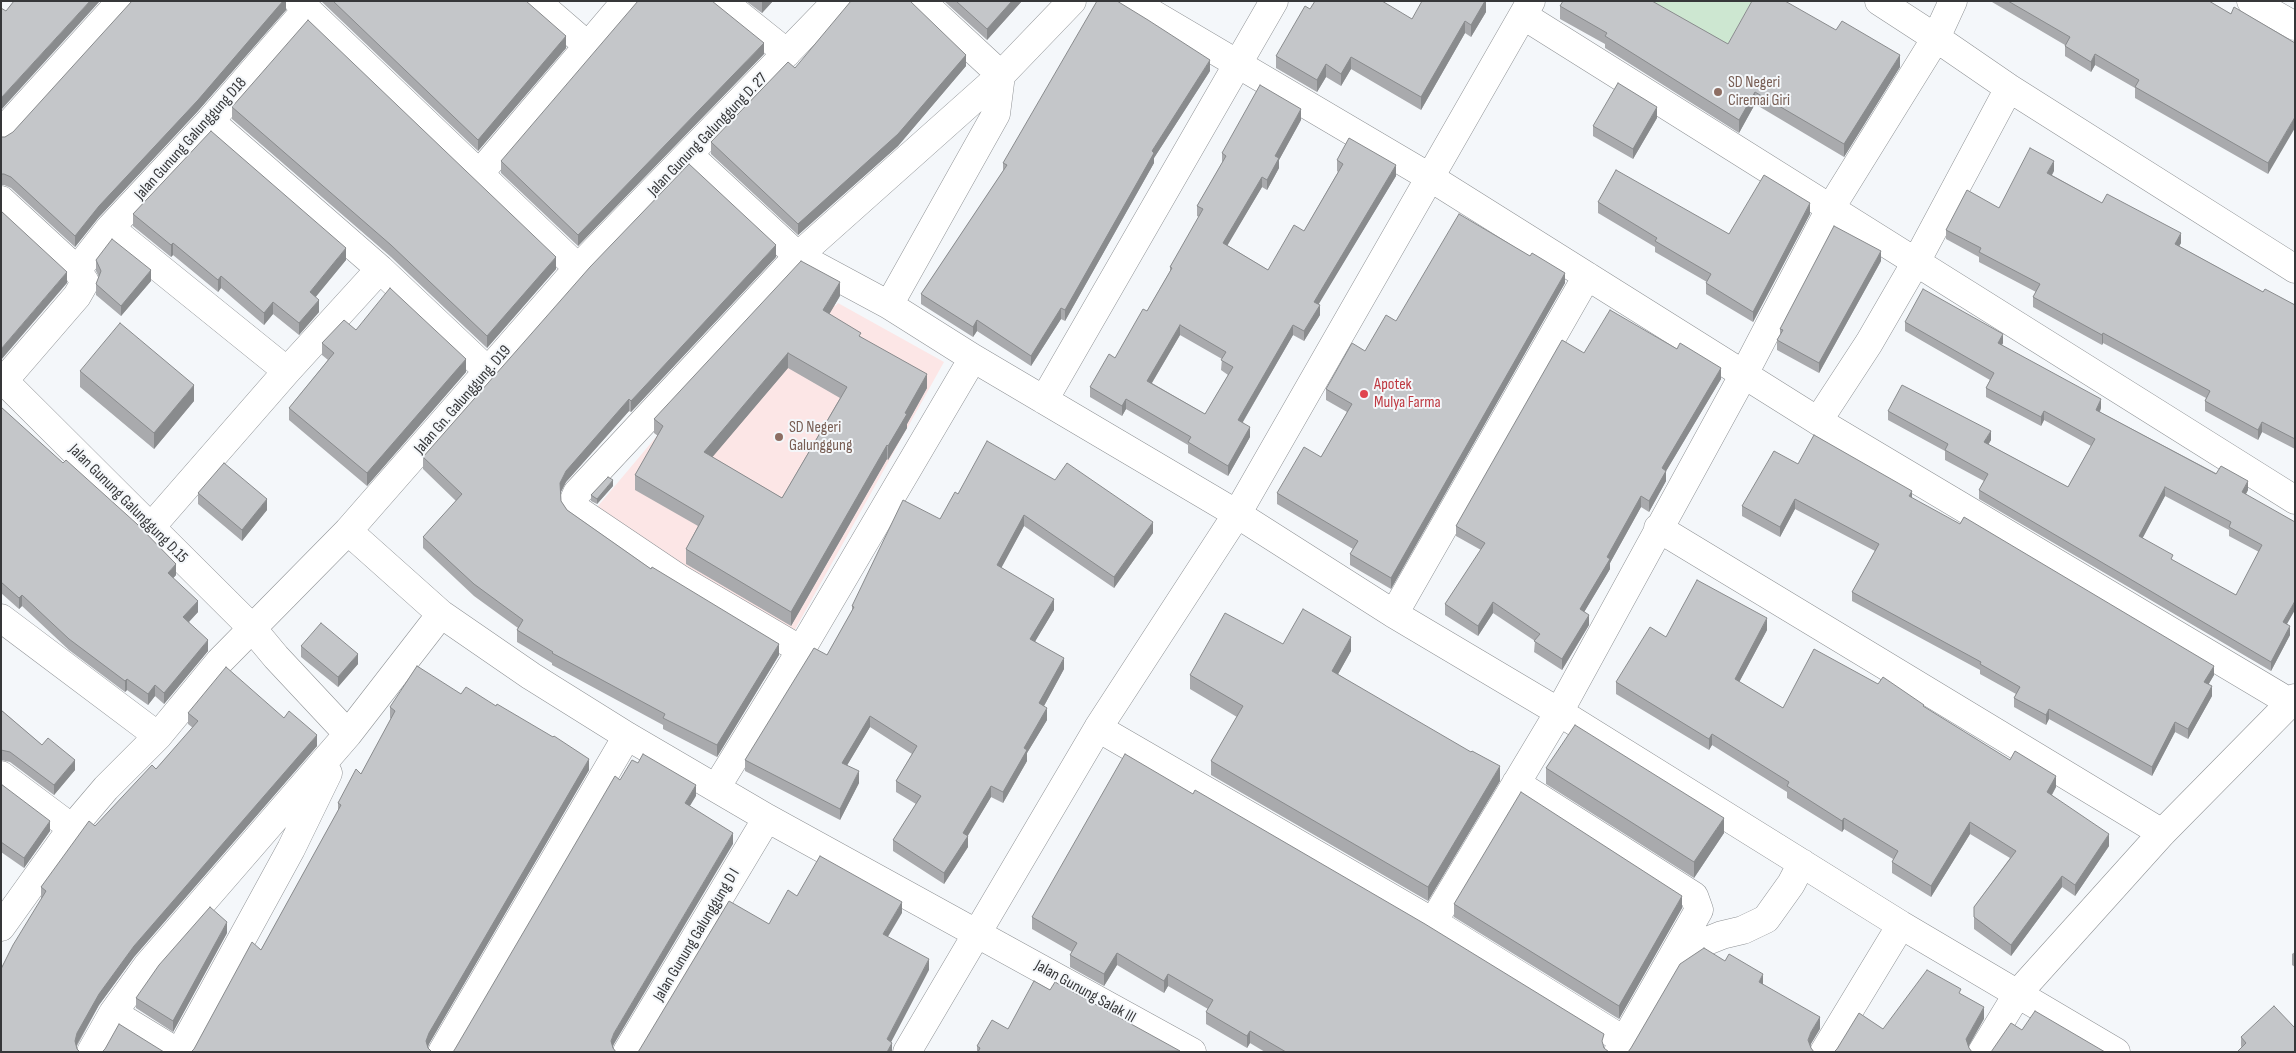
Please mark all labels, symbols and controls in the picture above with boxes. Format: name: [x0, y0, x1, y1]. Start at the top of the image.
street label: Jalan Gunung Galunggung D. 27: [644, 69, 772, 201]
place label: SD Negeri Ciremai Giri: [1728, 73, 1790, 111]
street label: Jalan Gunung Galunggung D18: [131, 74, 251, 204]
marker: SD Negeri Ciremai Giri: [1712, 86, 1724, 98]
street label: Jalan Gn. Galunggung. D19: [411, 342, 515, 458]
place label: Apotek Mulya Farma: [1374, 375, 1441, 413]
marker: Apotek Mulya Farma: [1358, 388, 1370, 400]
place label: SD Negeri Galunggung: [789, 418, 852, 456]
marker: SD Negeri Galunggung: [773, 431, 785, 443]
street label: Jalan Gunung Galunggung D.15: [64, 440, 192, 568]
street label: Jalan Gunung Galunggung D I: [650, 865, 744, 1005]
street label: Jalan Gunung Salak III: [1031, 956, 1139, 1028]

